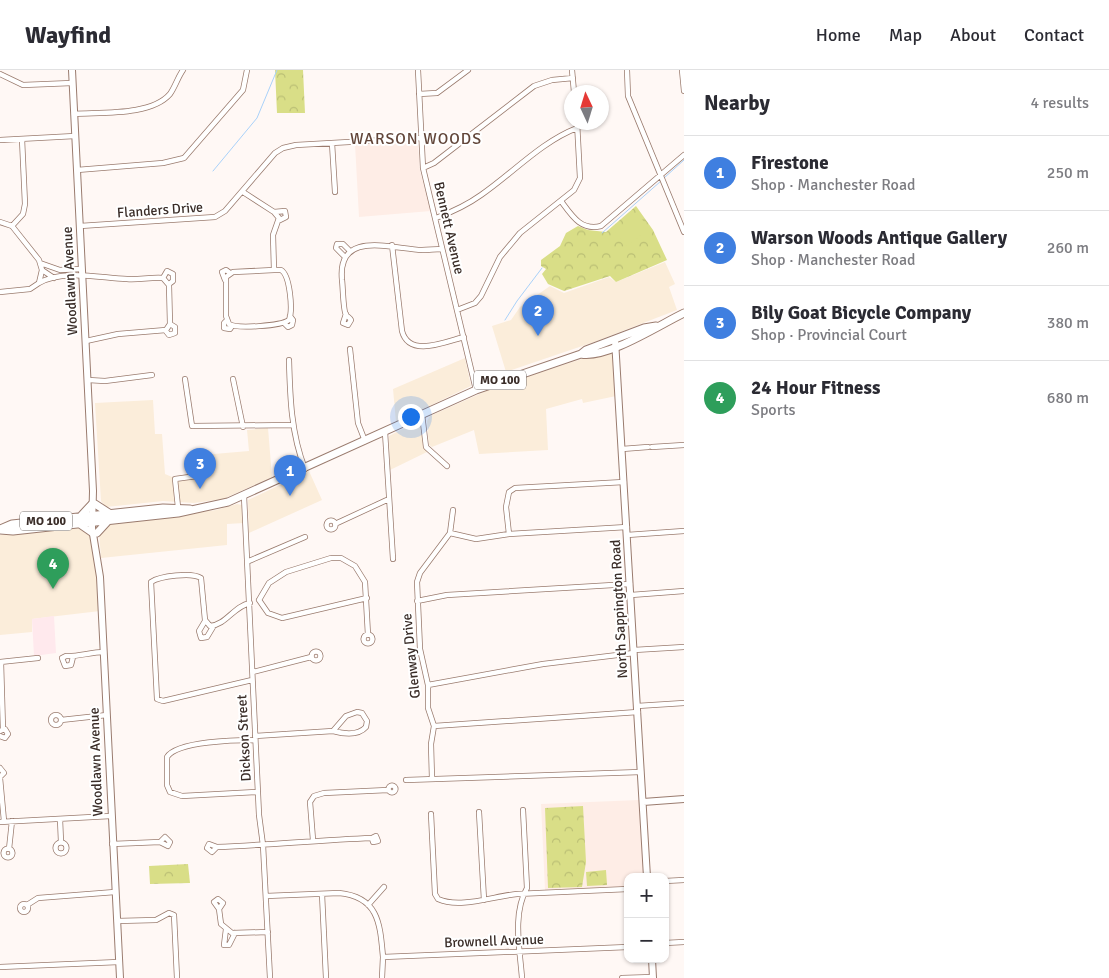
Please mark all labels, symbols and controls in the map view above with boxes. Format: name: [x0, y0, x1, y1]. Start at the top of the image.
text: Wayfind: [25, 20, 111, 50]
text: Home: [816, 24, 861, 46]
text: Map: [889, 24, 922, 46]
text: About: [950, 24, 996, 46]
text: Contact: [1024, 24, 1084, 46]
north arrow: [564, 85, 609, 130]
text: Nearby: [704, 90, 770, 116]
text: 4 results: [1030, 93, 1089, 113]
district label: WARSON WOODS: [350, 129, 482, 149]
text: Firestone: [751, 151, 829, 175]
text: 1: [716, 163, 724, 183]
text: 250 m: [1047, 163, 1089, 183]
text: Shop · Manchester Road: [751, 175, 915, 195]
street label: Bennett Avenue: [430, 180, 468, 276]
street label: Flanders Drive: [116, 199, 204, 221]
street label: Woodlawn Avenue: [59, 226, 81, 336]
text: Warson Woods Antique Gallery: [751, 226, 1007, 250]
text: 2: [716, 238, 724, 258]
text: 260 m: [1047, 238, 1089, 258]
text: Shop · Manchester Road: [751, 250, 915, 270]
pin: 2: [522, 295, 554, 336]
text: Bily Goat Bicycle Company: [751, 301, 971, 325]
text: 3: [716, 313, 724, 333]
text: 380 m: [1047, 313, 1089, 333]
text: Shop · Provincial Court: [751, 325, 907, 345]
road number: MO 100: [474, 370, 526, 390]
text: 24 Hour Fitness: [751, 376, 880, 400]
text: 4: [716, 388, 724, 408]
text: 680 m: [1047, 388, 1089, 408]
text: Sports: [751, 400, 796, 420]
your location: [398, 404, 424, 430]
pin: 3: [184, 448, 216, 489]
pin: 1: [274, 455, 306, 496]
road number: MO 100: [20, 512, 72, 531]
street label: North Sappington Road: [607, 539, 631, 679]
pin: 4: [37, 548, 69, 589]
street label: Glenway Drive: [398, 613, 424, 699]
street label: Dickson Street: [233, 694, 255, 782]
street label: Woodlawn Avenue: [86, 707, 106, 817]
map controls: [624, 873, 669, 963]
button: +: [624, 873, 669, 918]
button: −: [624, 918, 669, 963]
street label: Brownell Avenue: [444, 931, 544, 951]

